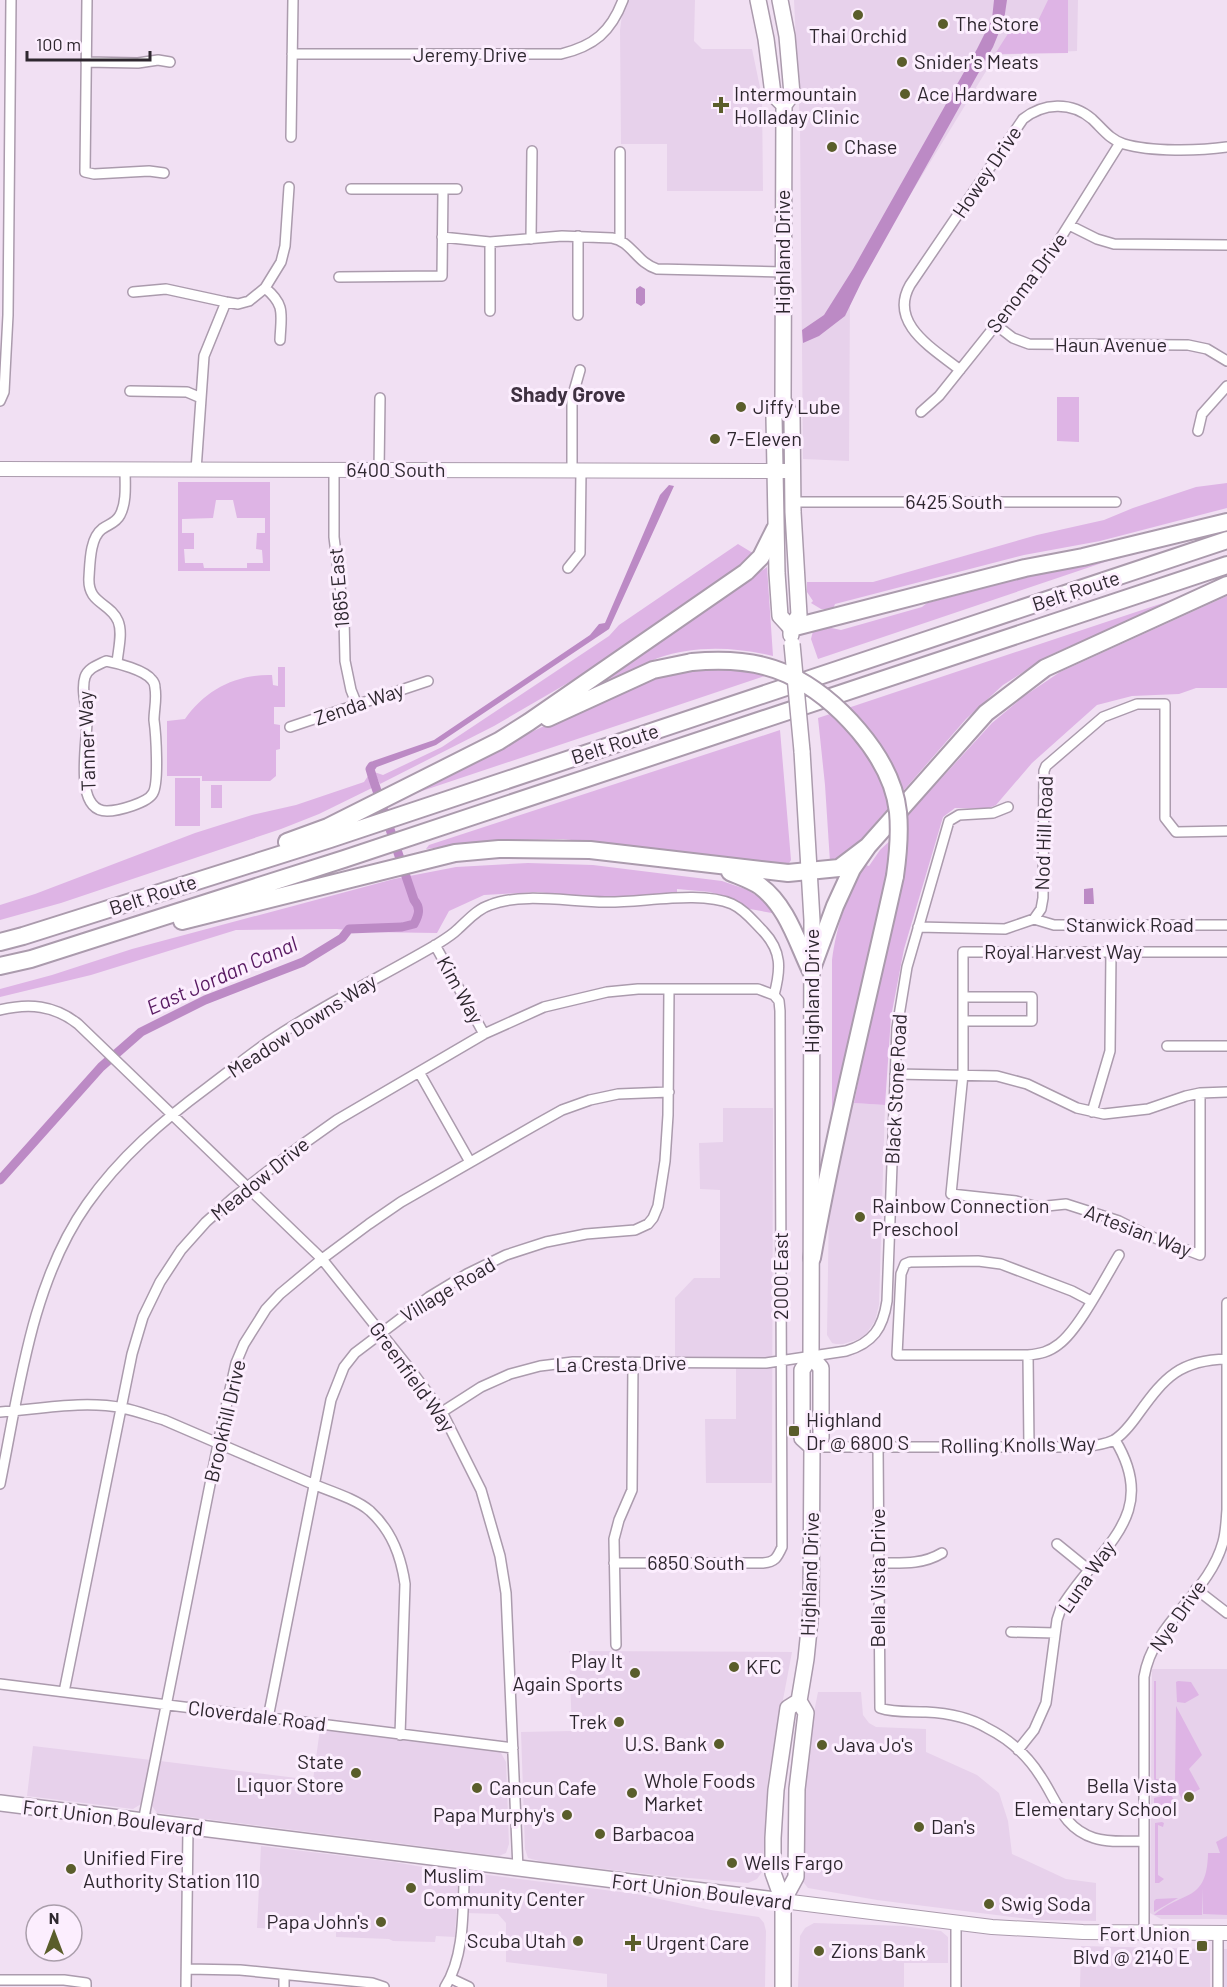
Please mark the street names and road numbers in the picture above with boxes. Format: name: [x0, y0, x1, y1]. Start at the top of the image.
street label: Jeremy Drive: [413, 42, 527, 66]
street label: Howey Drive: [947, 121, 1026, 222]
street label: Highland Drive: [770, 190, 794, 314]
street label: Senoma Drive: [981, 228, 1072, 337]
street label: Haun Avenue: [1055, 332, 1167, 356]
street label: 6400 South: [346, 457, 446, 481]
street label: 6425 South: [905, 489, 1003, 513]
street label: 1865 East: [323, 547, 353, 630]
street label: Belt Route: [1029, 565, 1122, 615]
street label: Zenda Way: [311, 677, 407, 730]
street label: Tanner Way: [72, 690, 100, 792]
street label: Belt Route: [568, 718, 661, 768]
street label: Nod Hill Road: [1029, 775, 1057, 891]
street label: Belt Route: [106, 869, 199, 919]
street label: Stanwick Road: [1066, 912, 1194, 936]
street label: Highland Drive: [799, 929, 823, 1053]
street label: Royal Harvest Way: [984, 939, 1142, 963]
street label: Kim Way: [432, 951, 489, 1028]
street label: Meadow Downs Way: [223, 968, 380, 1082]
street label: Black Stone Road: [879, 1013, 911, 1165]
street label: Meadow Drive: [205, 1131, 313, 1225]
street label: Artesian Way: [1081, 1199, 1195, 1261]
street label: 2000 East: [768, 1232, 792, 1320]
street label: Village Road: [396, 1252, 499, 1327]
street label: Greenfield Way: [365, 1317, 461, 1436]
street label: La Cresta Drive: [555, 1350, 687, 1376]
street label: Brookhill Drive: [198, 1357, 250, 1484]
street label: Rolling Knolls Way: [940, 1431, 1096, 1457]
street label: Bella Vista Drive: [865, 1508, 889, 1648]
street label: Highland Drive: [795, 1511, 823, 1637]
street label: Luna Way: [1053, 1536, 1120, 1617]
street label: 6850 South: [647, 1550, 745, 1574]
street label: Nye Drive: [1144, 1575, 1210, 1656]
street label: Cloverdale Road: [187, 1695, 328, 1735]
street label: Fort Union Boulevard: [22, 1794, 205, 1840]
street label: Fort Union Boulevard: [611, 1868, 794, 1914]

